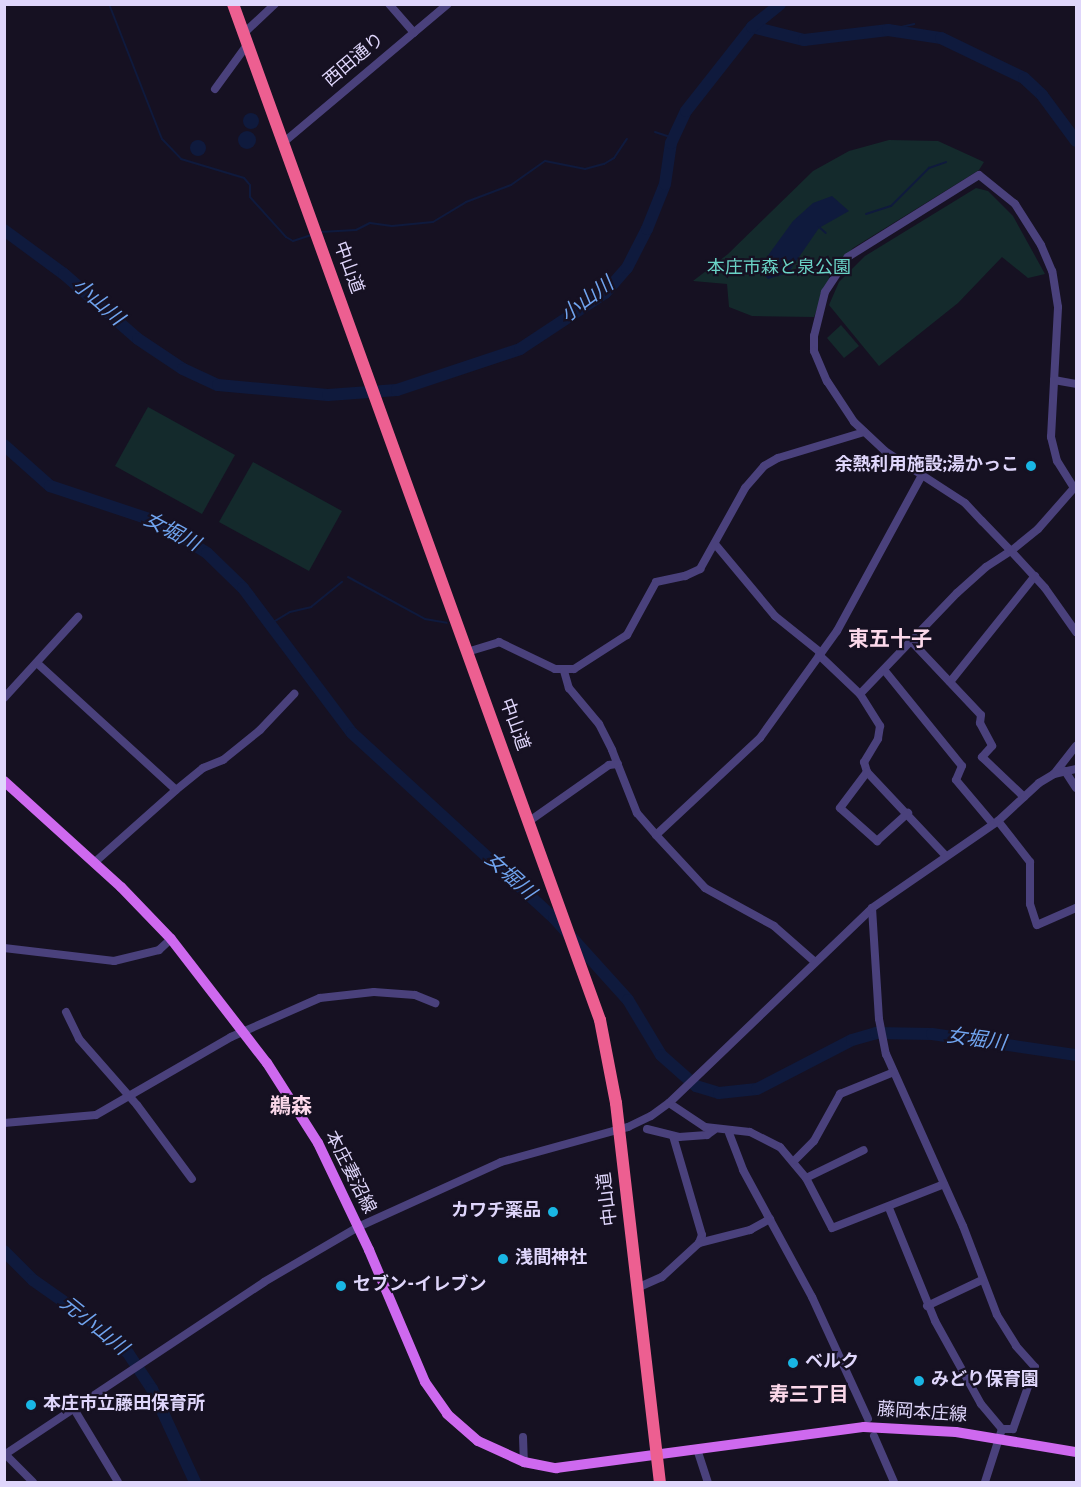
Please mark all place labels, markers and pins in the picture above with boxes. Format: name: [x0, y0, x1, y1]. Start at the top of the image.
place label: 余熱利用施設;湯かっこ: [835, 455, 1019, 477]
marker: 余熱利用施設;湯かっこ: [1024, 459, 1038, 473]
place label: カワチ薬品: [451, 1201, 541, 1223]
marker: カワチ薬品: [546, 1205, 560, 1219]
place label: 浅間神社: [515, 1248, 587, 1270]
marker: 浅間神社: [496, 1252, 510, 1266]
place label: セブン-イレブン: [353, 1275, 486, 1297]
marker: セブン-イレブン: [334, 1279, 348, 1293]
place label: ベルク: [805, 1352, 859, 1374]
marker: ベルク: [786, 1356, 800, 1370]
place label: みどり保育園: [931, 1370, 1039, 1392]
marker: みどり保育園: [912, 1374, 926, 1388]
place label: 本庄市立藤田保育所: [43, 1394, 205, 1416]
marker: 本庄市立藤田保育所: [24, 1398, 38, 1412]

